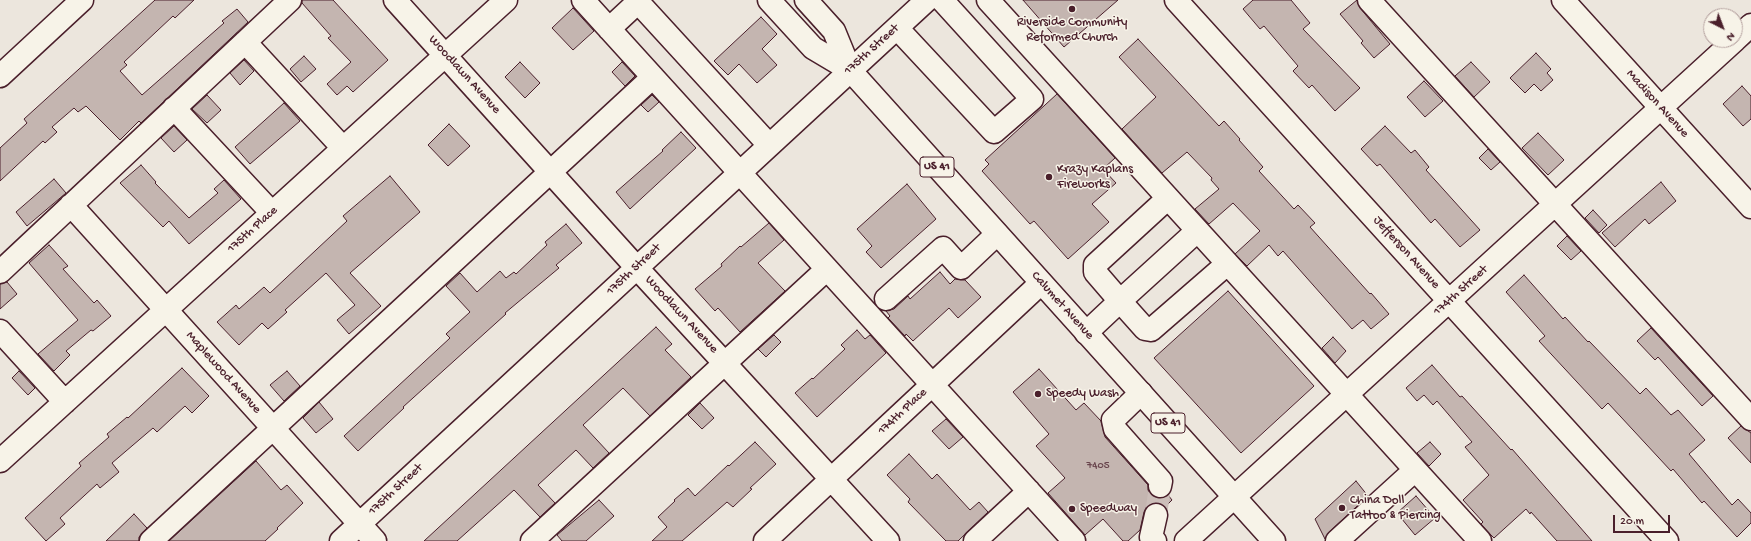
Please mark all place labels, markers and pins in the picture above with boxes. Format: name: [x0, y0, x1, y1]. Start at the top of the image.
marker: Riverside Community Reformed Church: [1067, 4, 1077, 14]
place label: Riverside Community Reformed Church: [1017, 15, 1127, 46]
place label: Krazy Kaplans Fireworks: [1057, 162, 1133, 193]
marker: Krazy Kaplans Fireworks: [1044, 172, 1054, 182]
place label: Speedy Wash: [1046, 386, 1119, 402]
marker: Speedy Wash: [1033, 389, 1043, 399]
place label: China Doll Tattoo & Piercing: [1350, 493, 1441, 524]
place label: Speedway: [1080, 501, 1137, 517]
marker: China Doll Tattoo & Piercing: [1337, 503, 1347, 513]
marker: Speedway: [1067, 504, 1077, 514]

